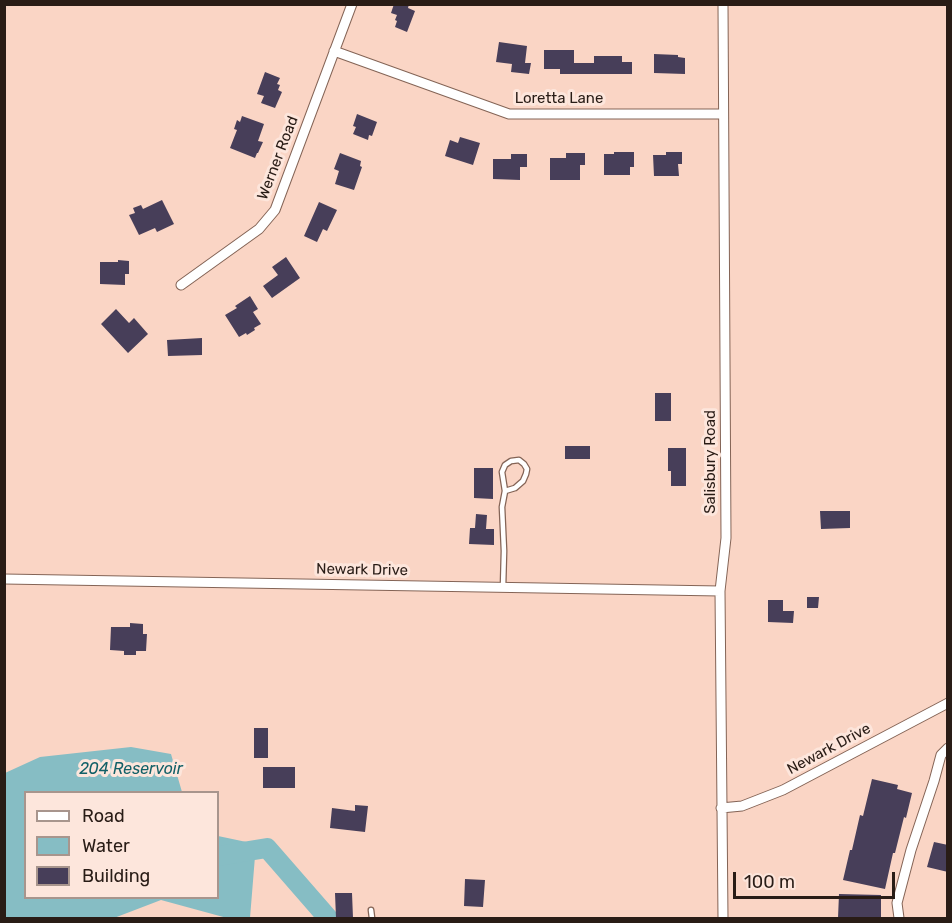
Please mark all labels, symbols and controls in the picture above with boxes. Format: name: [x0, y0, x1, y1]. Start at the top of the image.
street label: Loretta Lane: [515, 90, 603, 108]
street label: Werner Road: [254, 114, 302, 202]
street label: Salisbury Road: [702, 410, 720, 514]
street label: Newark Drive: [316, 560, 408, 580]
street label: Newark Drive: [784, 719, 874, 779]
water label: 204 Reservoir: [79, 759, 183, 779]
legend: [24, 791, 219, 899]
text: Road: [82, 805, 125, 827]
text: Water: [82, 835, 130, 857]
scale bar: [736, 860, 898, 898]
text: Building: [82, 865, 150, 887]
text: 100 m: [744, 871, 795, 893]

